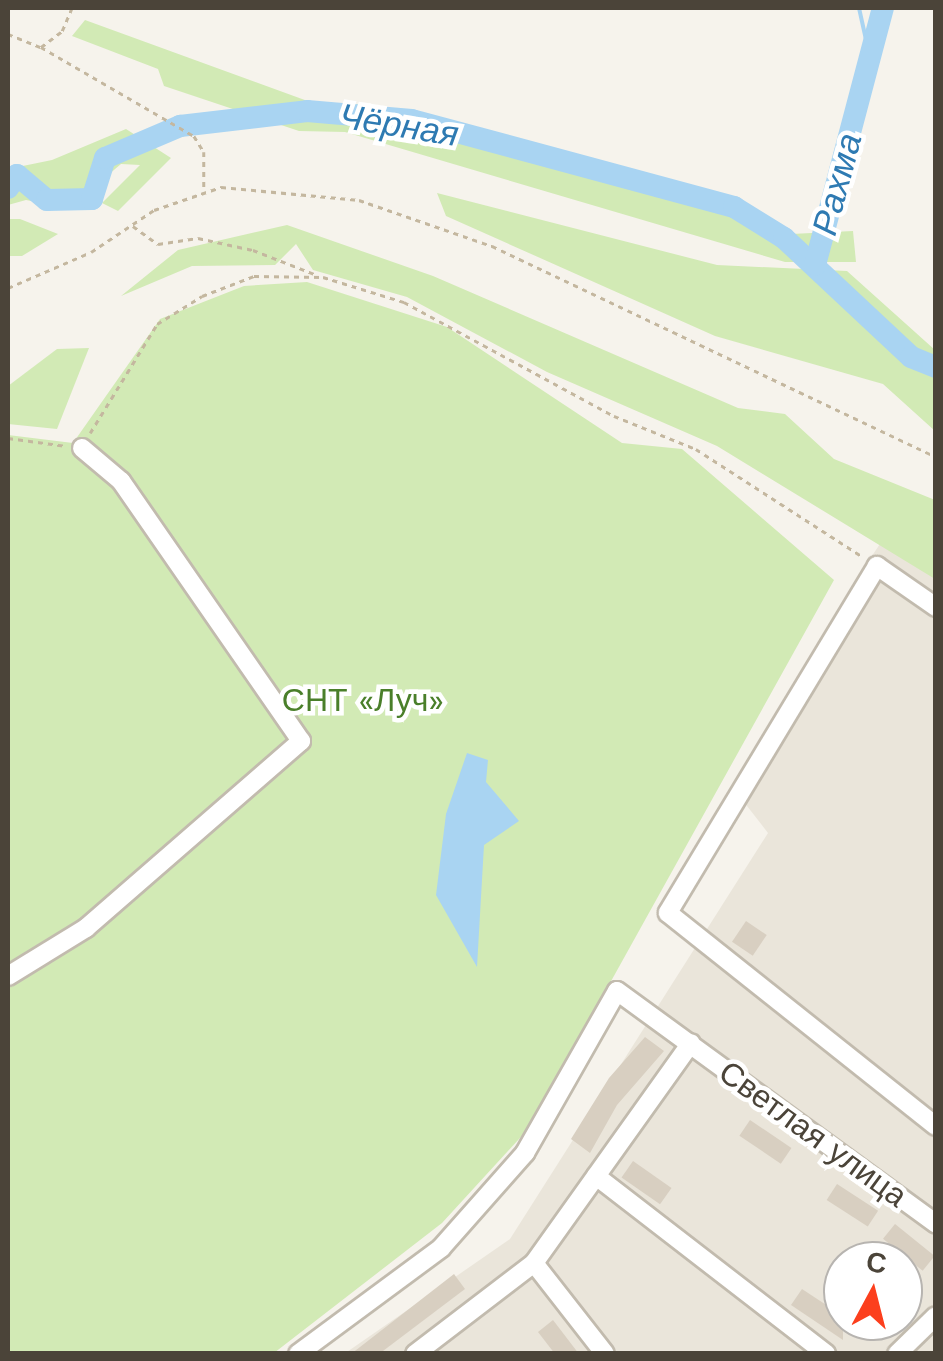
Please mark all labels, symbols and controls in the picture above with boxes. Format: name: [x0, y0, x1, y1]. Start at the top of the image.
water label: Чёрная: [336, 95, 462, 155]
water label: Рахма: [803, 128, 871, 240]
park label: СНТ «Луч»: [282, 681, 444, 719]
street label: Светлая улица: [711, 1053, 915, 1215]
north arrow: [823, 1241, 923, 1341]
text: С: [864, 1245, 889, 1280]

